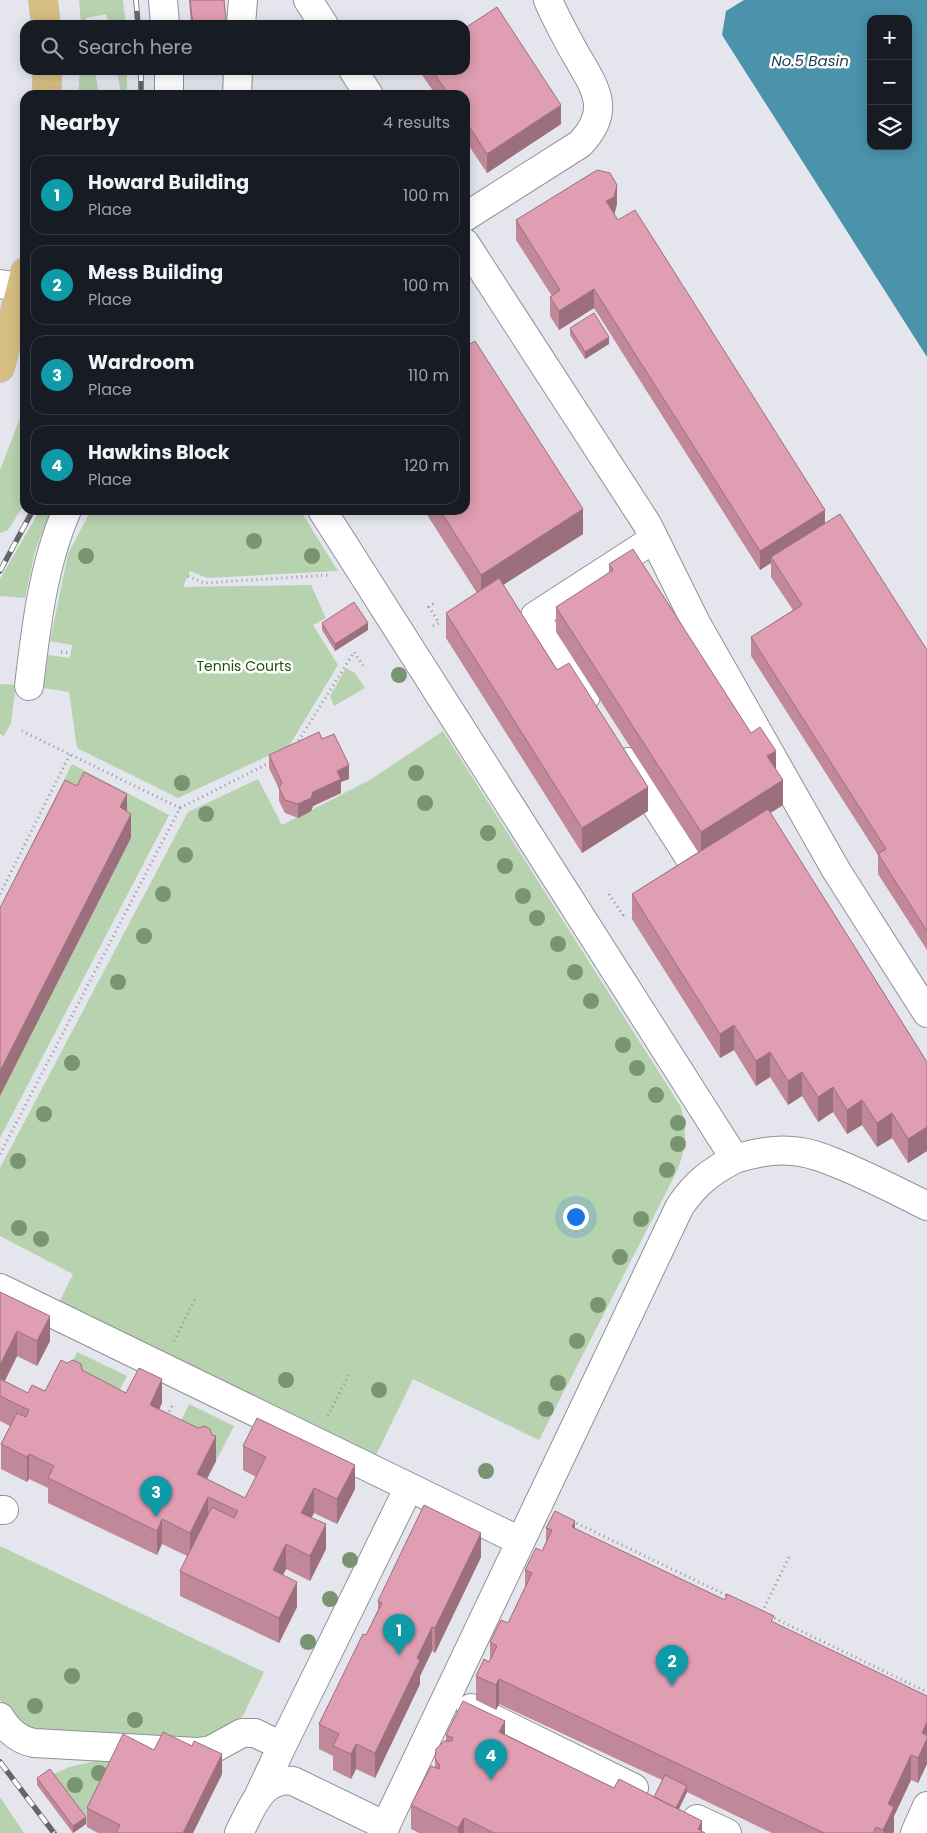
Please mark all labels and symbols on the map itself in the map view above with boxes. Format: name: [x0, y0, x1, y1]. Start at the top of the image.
water label: No.5 Basin: [771, 50, 849, 71]
park label: Tennis Courts: [196, 656, 292, 676]
your location: [563, 1204, 589, 1230]
pin: 3: [140, 1476, 172, 1517]
pin: 1: [383, 1614, 415, 1655]
pin: 2: [656, 1645, 688, 1686]
pin: 4: [475, 1739, 507, 1780]

